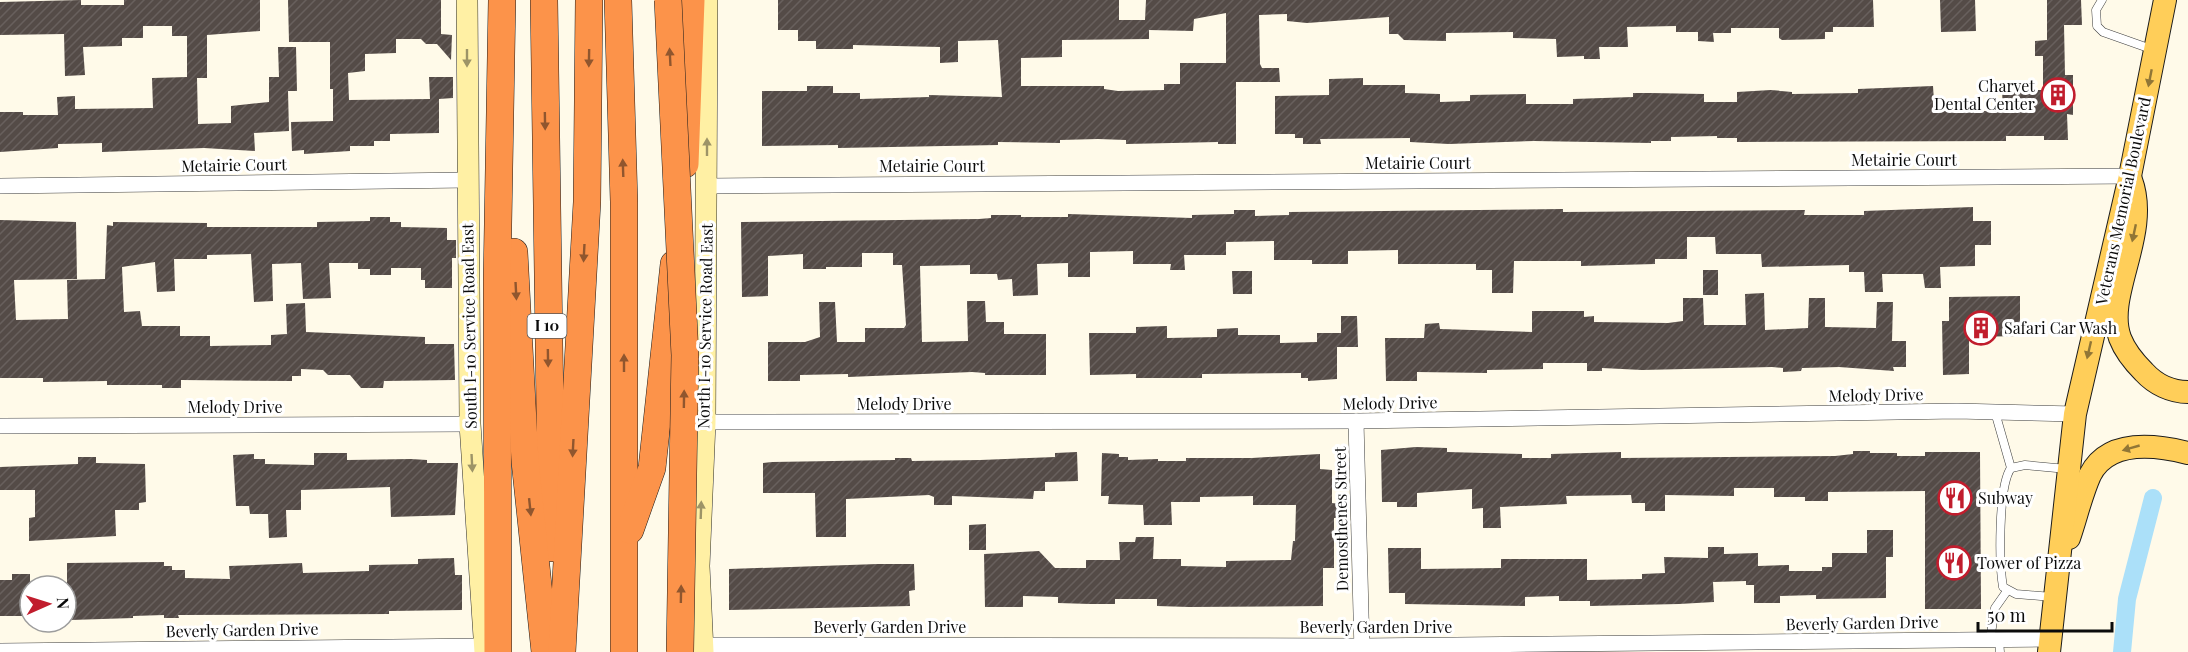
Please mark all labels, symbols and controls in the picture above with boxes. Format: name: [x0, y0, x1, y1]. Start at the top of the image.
one-way arrow: [666, 47, 675, 66]
one-way arrow: [462, 49, 472, 68]
one-way arrow: [584, 49, 593, 68]
one-way arrow: [2144, 69, 2154, 87]
place label: Charvet Dental Center: [1934, 75, 2035, 114]
building icon: Charvet Dental Center: [2040, 77, 2076, 113]
street label: Veterans Memorial Boulevard: [2090, 95, 2155, 308]
one-way arrow: [540, 112, 550, 131]
one-way arrow: [702, 137, 712, 156]
street label: Metairie Court: [1851, 149, 1957, 170]
street label: Metairie Court: [1365, 152, 1471, 173]
street label: Metairie Court: [181, 153, 287, 176]
street label: Metairie Court: [879, 155, 985, 176]
one-way arrow: [619, 159, 628, 178]
street label: South I-10 Service Road East: [456, 223, 481, 429]
street label: North I-10 Service Road East: [692, 223, 717, 429]
one-way arrow: [2129, 224, 2139, 242]
one-way arrow: [580, 244, 589, 263]
one-way arrow: [511, 282, 521, 301]
building icon: Safari Car Wash: [1963, 310, 1999, 346]
road number: I 10: [528, 314, 566, 338]
place label: Safari Car Wash: [2004, 317, 2118, 338]
one-way arrow: [2084, 341, 2094, 360]
one-way arrow: [543, 349, 552, 368]
one-way arrow: [619, 354, 629, 373]
street label: Melody Drive: [1828, 383, 1924, 406]
one-way arrow: [680, 389, 689, 408]
street label: Melody Drive: [1342, 391, 1438, 414]
street label: Melody Drive: [856, 393, 952, 414]
street label: Melody Drive: [187, 396, 283, 417]
one-way arrow: [569, 439, 578, 458]
one-way arrow: [2122, 444, 2140, 454]
street label: Demosthenes Street: [1329, 446, 1352, 592]
one-way arrow: [467, 454, 476, 473]
restaurant icon: Subway: [1937, 480, 1973, 516]
place label: Subway: [1978, 487, 2033, 508]
one-way arrow: [525, 497, 535, 516]
one-way arrow: [697, 500, 706, 519]
restaurant icon: Tower of Pizza: [1936, 545, 1972, 581]
place label: Tower of Pizza: [1977, 552, 2081, 573]
north arrow: [18, 574, 78, 634]
one-way arrow: [677, 584, 686, 603]
scale bar: [1978, 595, 2112, 633]
text: N: [53, 597, 74, 610]
text: 50 m: [1987, 603, 2026, 627]
street label: Beverly Garden Drive: [1785, 611, 1939, 634]
street label: Beverly Garden Drive: [814, 616, 966, 637]
street label: Beverly Garden Drive: [1300, 616, 1452, 637]
street label: Beverly Garden Drive: [165, 618, 319, 641]

